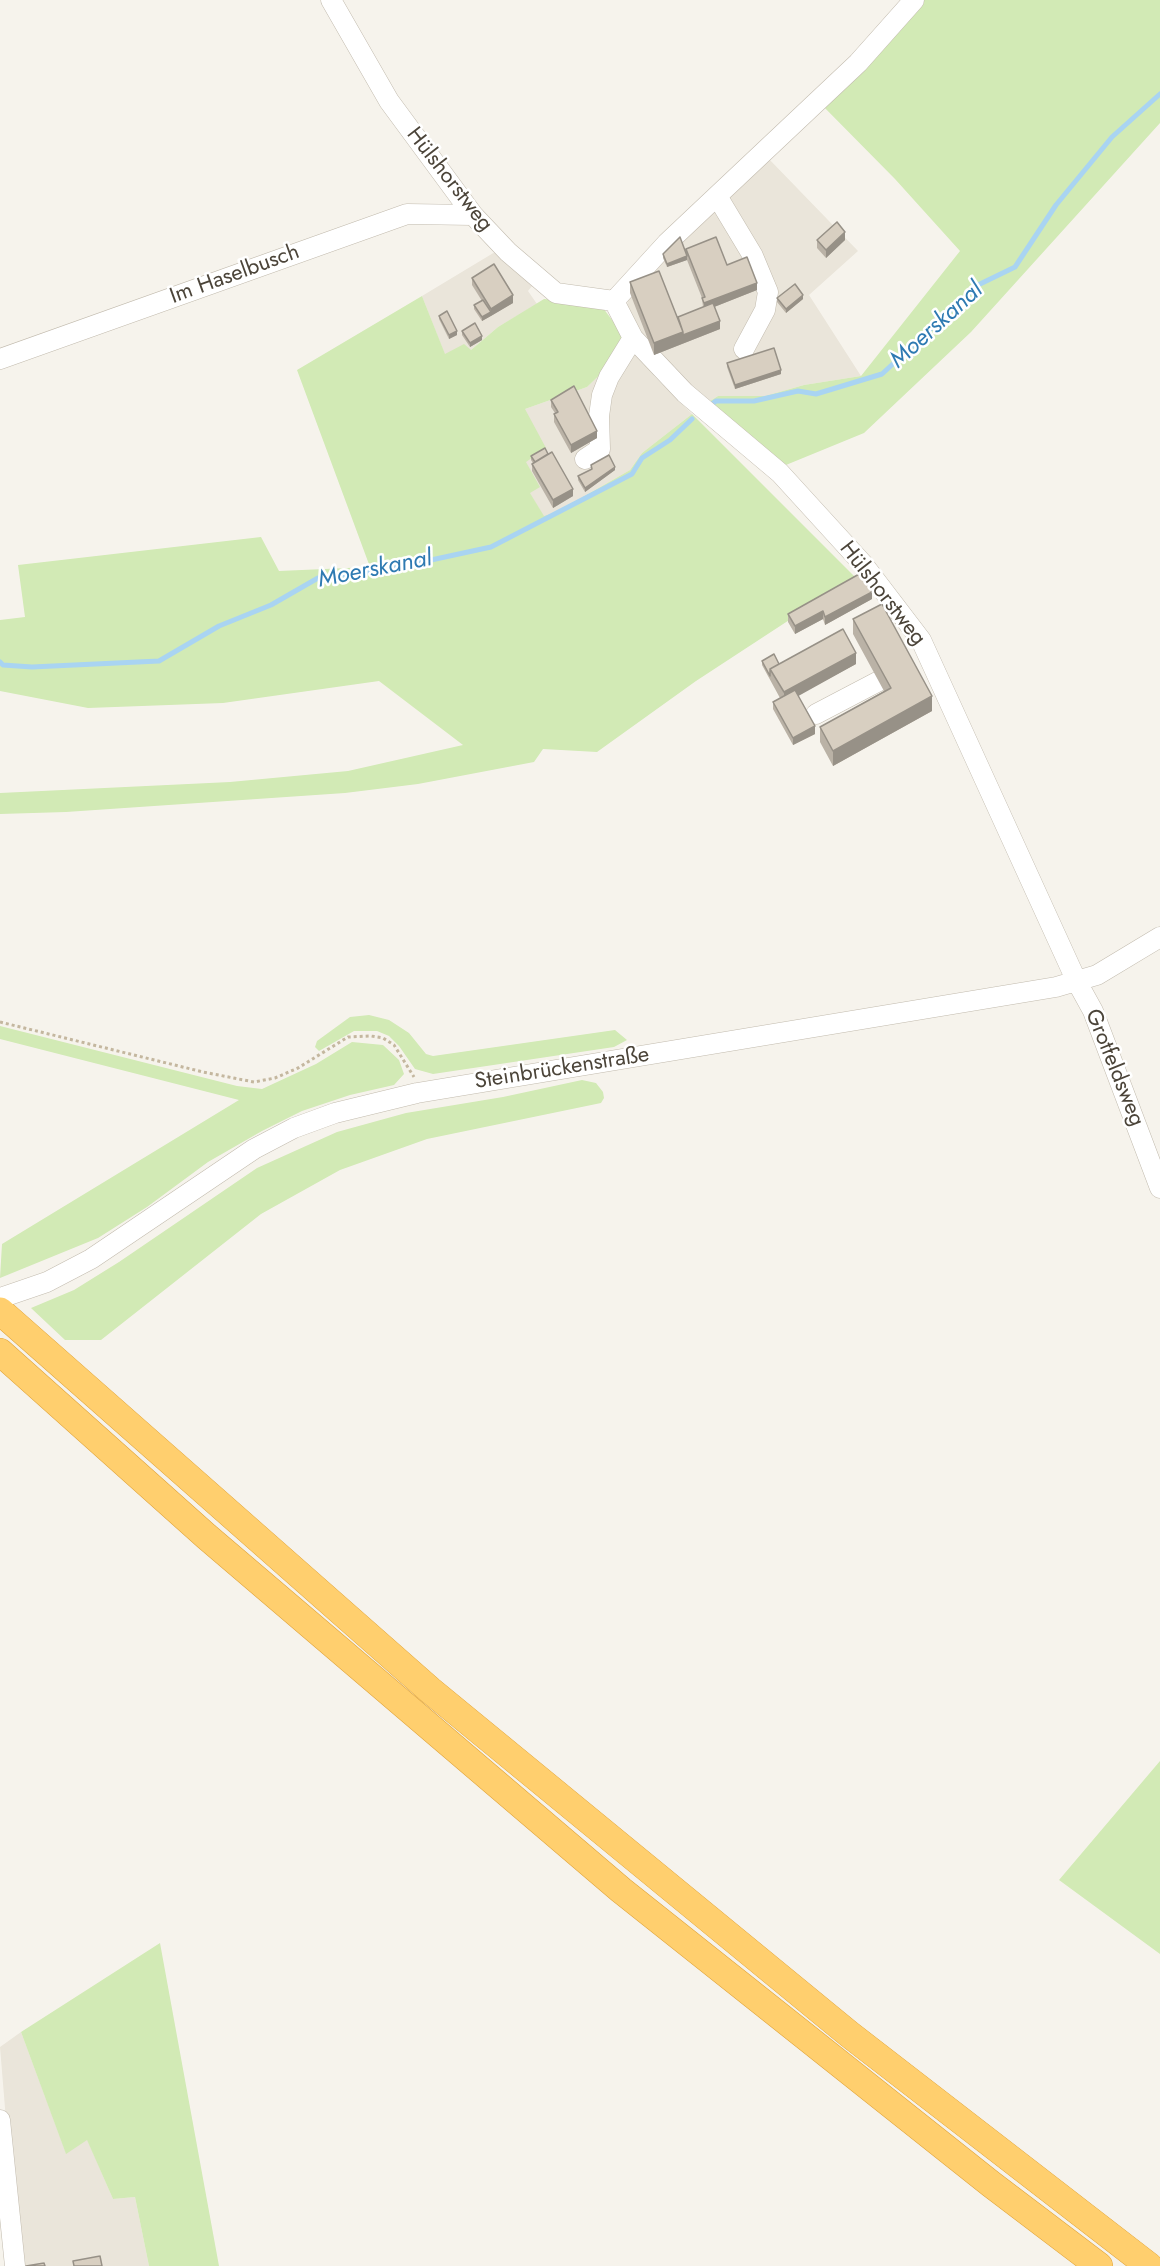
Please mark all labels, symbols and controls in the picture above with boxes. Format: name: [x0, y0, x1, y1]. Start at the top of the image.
street label: Hülshorstweg: [400, 123, 498, 237]
street label: Im Haselbusch: [167, 239, 303, 311]
water label: Moerskanal: [885, 277, 989, 375]
street label: Hülshorstweg: [833, 537, 931, 651]
water label: Moerskanal: [316, 545, 434, 595]
street label: Grotfeldsweg: [1079, 1006, 1149, 1130]
street label: Steinbrückenstraße: [473, 1042, 651, 1096]

